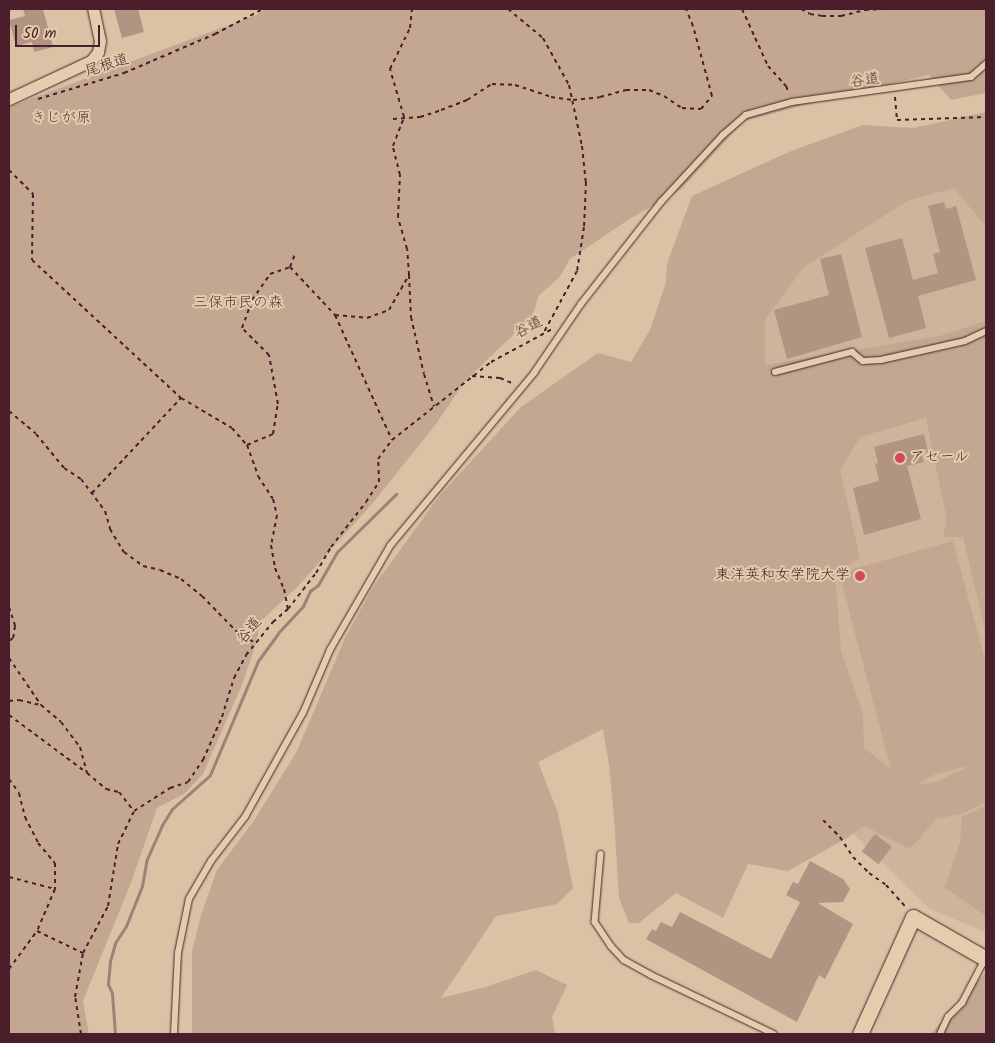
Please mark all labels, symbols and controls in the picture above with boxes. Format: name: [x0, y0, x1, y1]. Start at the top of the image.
scale bar: [18, 15, 102, 47]
text: 50 m: [23, 22, 57, 46]
street label: 尾根道: [83, 50, 131, 82]
street label: 谷道: [849, 70, 881, 92]
park label: きじが原: [31, 110, 91, 128]
park label: 三保市民の森: [193, 295, 283, 313]
street label: 谷道: [512, 313, 546, 343]
place label: アセール: [910, 449, 970, 467]
marker: アセール: [894, 452, 906, 464]
place label: 東洋英和女学院大学: [715, 567, 850, 585]
marker: 東洋英和女学院大学: [854, 570, 866, 582]
street label: 谷道: [234, 614, 266, 648]

